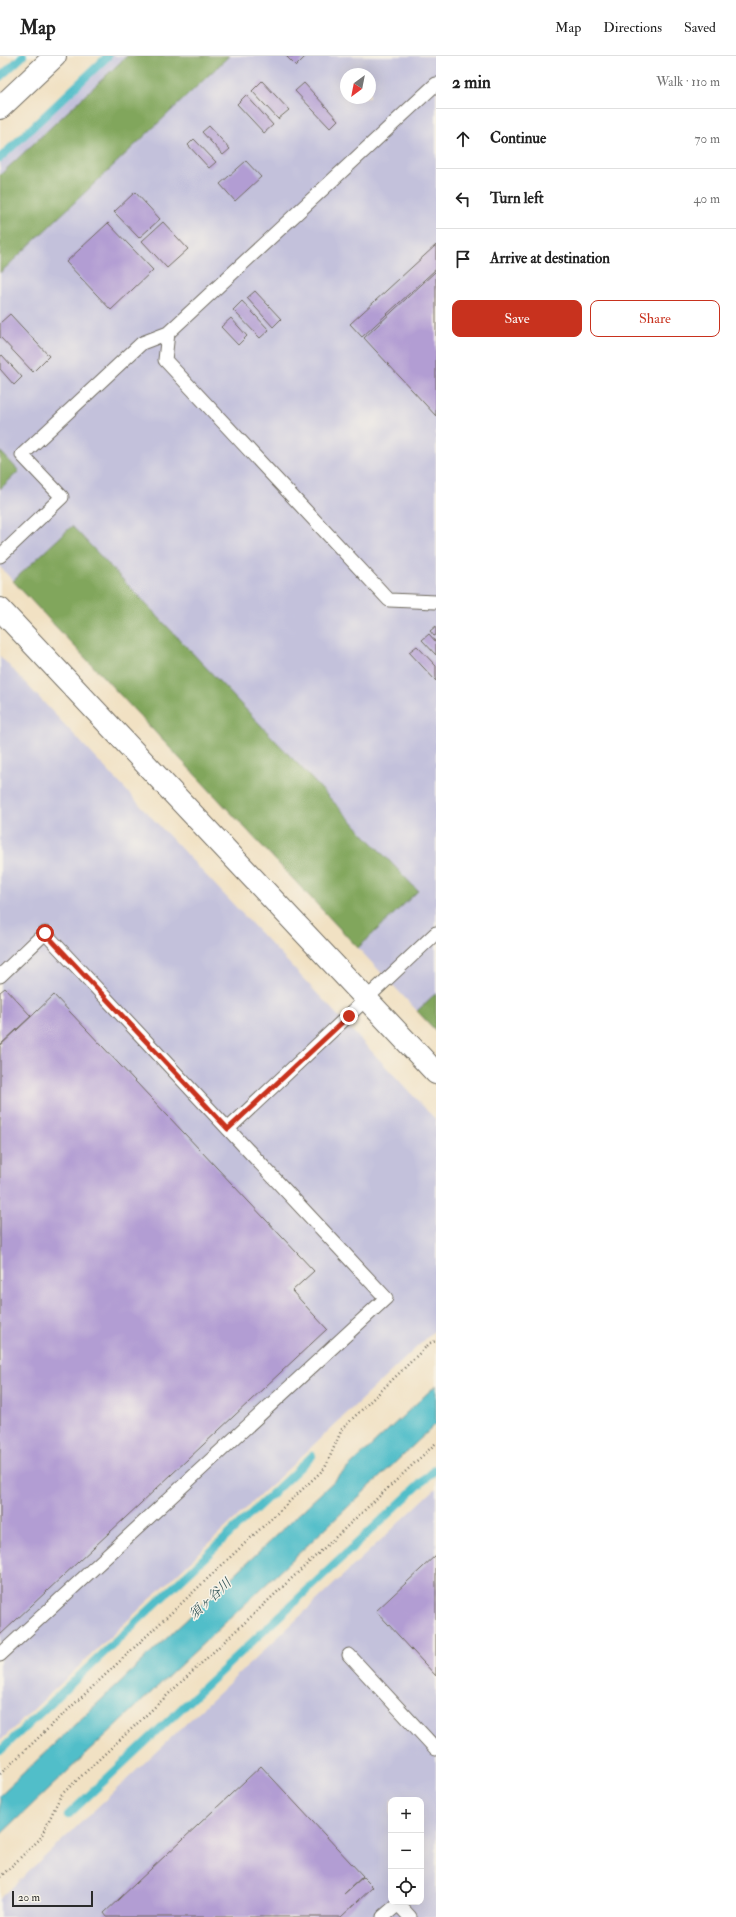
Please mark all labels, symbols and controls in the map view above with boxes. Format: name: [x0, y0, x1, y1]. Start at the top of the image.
text: Map: [20, 16, 56, 40]
text: Map: [555, 19, 581, 36]
text: Directions: [603, 19, 662, 36]
text: Saved: [684, 19, 716, 36]
north arrow: [340, 68, 376, 104]
text: 2 min: [452, 72, 491, 93]
text: Walk · 110 m: [656, 74, 720, 90]
icon: ahead: [452, 128, 474, 150]
text: Continue: [490, 129, 546, 148]
text: 70 m: [695, 131, 720, 147]
icon: left: [452, 188, 474, 210]
text: Turn left: [490, 189, 544, 208]
text: 40 m: [694, 191, 720, 207]
icon: arrive: [452, 248, 474, 270]
text: Arrive at destination: [490, 249, 610, 268]
button: Save: [452, 300, 582, 337]
button: Share: [590, 300, 720, 337]
route start: [36, 924, 54, 942]
route end: [340, 1007, 358, 1025]
water label: 須ヶ谷川: [186, 1574, 236, 1623]
map controls: [388, 1797, 424, 1905]
button: +: [388, 1797, 424, 1833]
button: −: [388, 1833, 424, 1869]
button: locate: [388, 1869, 424, 1905]
scale bar: [12, 1889, 93, 1908]
text: 20 m: [18, 1891, 40, 1904]

